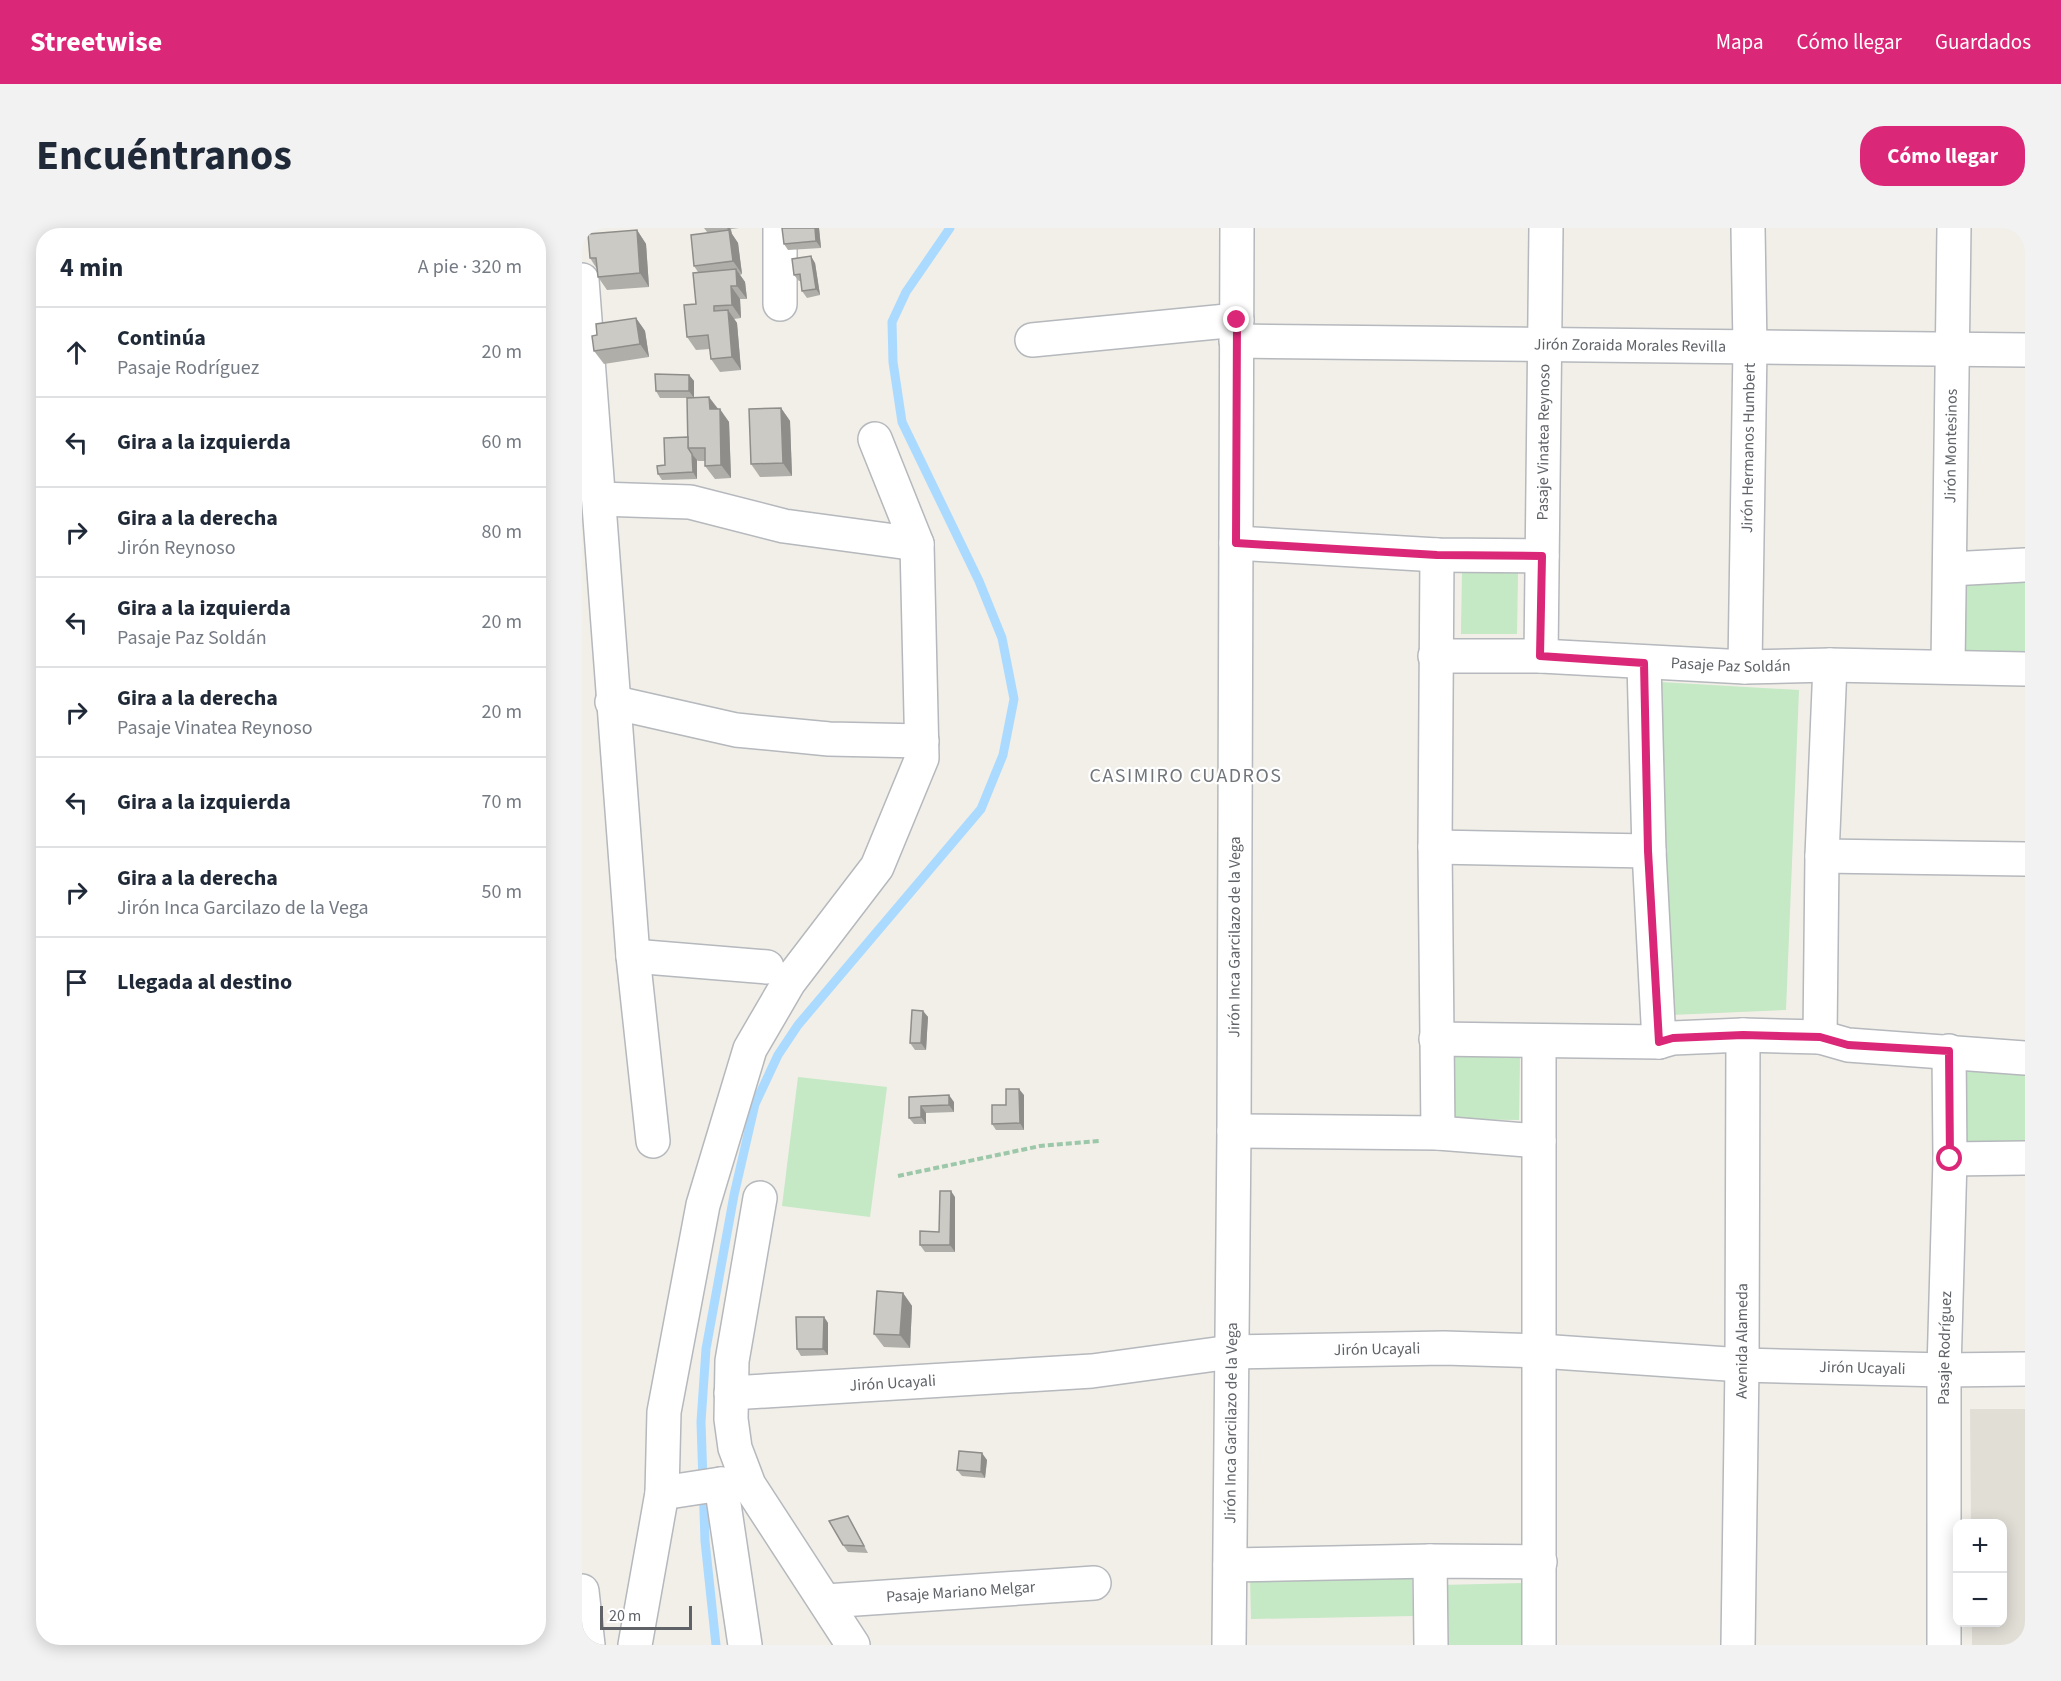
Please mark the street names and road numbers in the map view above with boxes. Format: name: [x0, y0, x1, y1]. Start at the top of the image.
street label: Jirón Zoraida Morales Revilla: [1534, 333, 1726, 358]
street label: Jirón Hermanos Humbert: [1736, 362, 1761, 533]
street label: Pasaje Vinatea Reynoso: [1532, 364, 1555, 520]
street label: Jirón Montesinos: [1939, 388, 1963, 504]
street label: Pasaje Paz Soldán: [1670, 652, 1791, 678]
street label: Jirón Inca Garcilazo de la Vega: [1223, 836, 1246, 1038]
street label: Avenida Alameda: [1731, 1283, 1753, 1399]
street label: Pasaje Rodríguez: [1933, 1291, 1957, 1405]
street label: Jirón Inca Garcilazo de la Vega: [1219, 1322, 1243, 1524]
street label: Jirón Ucayali: [1334, 1337, 1420, 1361]
street label: Jirón Ucayali: [1819, 1356, 1906, 1380]
street label: Jirón Ucayali: [849, 1370, 937, 1397]
street label: Pasaje Mariano Melgar: [885, 1576, 1036, 1608]

